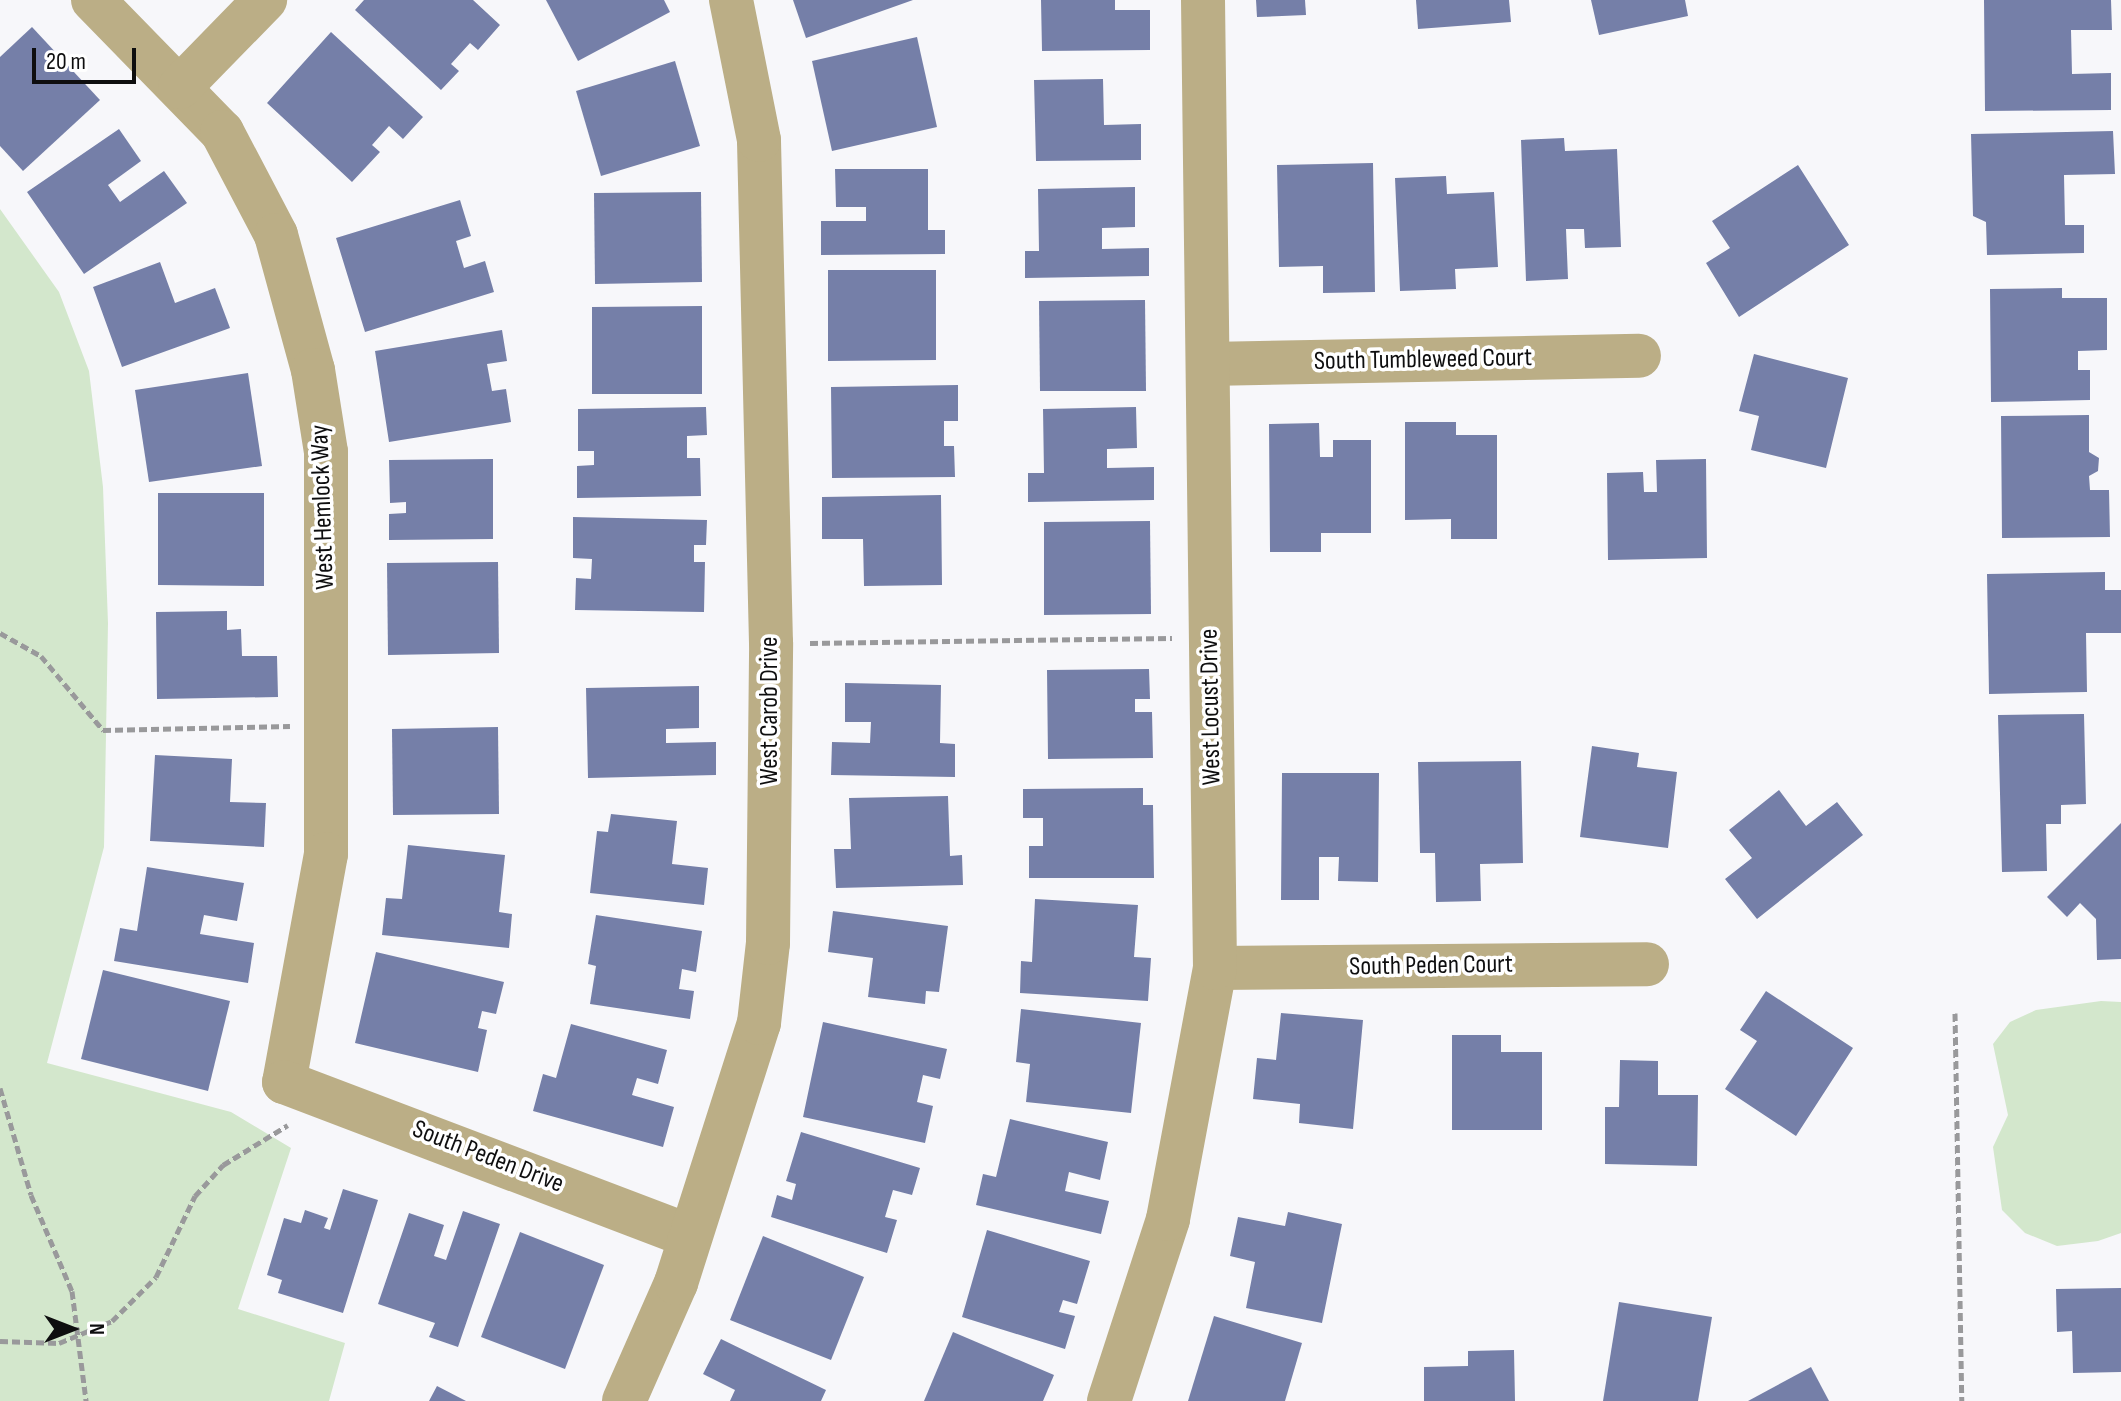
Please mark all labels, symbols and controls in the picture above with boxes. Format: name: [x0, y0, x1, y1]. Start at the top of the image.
scale bar: [36, 32, 140, 82]
text: 20 m: [46, 47, 86, 76]
street label: South Tumbleweed Court: [1314, 342, 1532, 378]
street label: West Hemlock Way: [305, 424, 341, 590]
street label: West Locust Drive: [1194, 628, 1228, 786]
street label: West Carob Drive: [754, 637, 786, 785]
street label: South Peden Court: [1349, 949, 1513, 983]
street label: South Peden Drive: [408, 1114, 568, 1200]
north arrow: [32, 1289, 112, 1369]
text: N: [83, 1323, 110, 1335]

